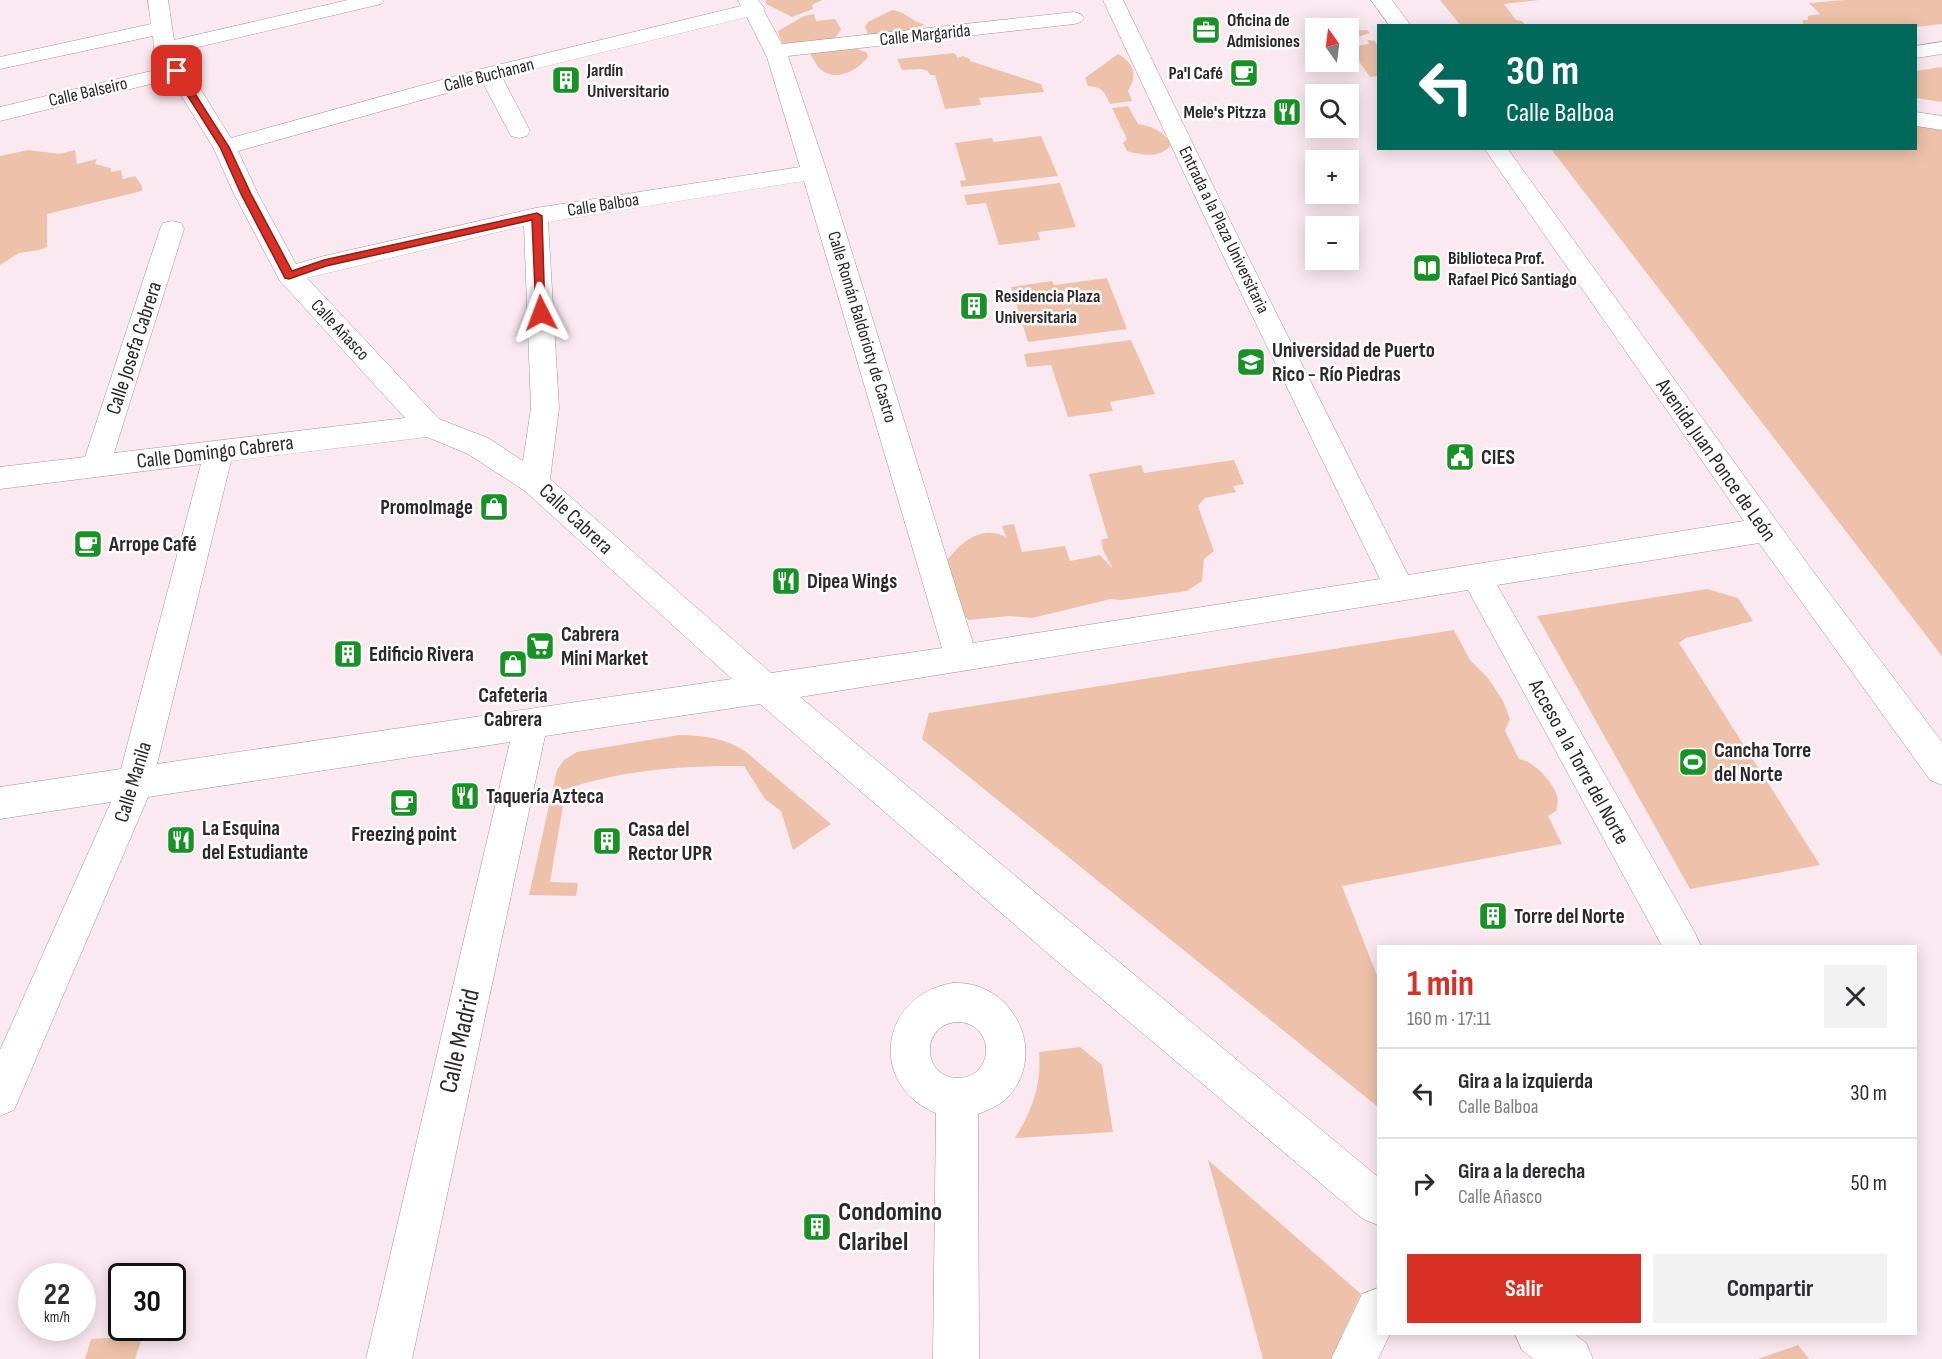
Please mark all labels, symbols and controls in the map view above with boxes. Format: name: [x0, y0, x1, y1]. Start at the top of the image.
place label: Oficina de Admisiones: [1226, 10, 1300, 52]
office icon: Oficina de Admisiones: [1190, 14, 1222, 46]
north arrow: [1305, 18, 1359, 72]
map controls: [1305, 18, 1359, 270]
street label: Calle Margarida: [879, 20, 972, 50]
pin: [151, 45, 202, 96]
text: 30 m: [1506, 46, 1579, 97]
icon: left: [1407, 48, 1485, 126]
icon: arrive: [160, 54, 193, 87]
street label: Calle Buchanan: [442, 54, 536, 96]
cafe icon: Pa'l Café: [1228, 57, 1260, 89]
place label: Jardín Universitario: [586, 60, 670, 102]
place label: Pa'l Café: [1169, 63, 1223, 84]
building icon: Jardín Universitario: [550, 64, 582, 96]
street label: Calle Balseiro: [47, 73, 129, 111]
button: search: [1305, 84, 1359, 138]
restaurant icon: Mele's Pitzza: [1271, 96, 1303, 128]
text: Calle Balboa: [1506, 97, 1615, 129]
place label: Mele's Pitzza: [1184, 102, 1266, 123]
street label: Entrada a la Plaza Universitaria: [1174, 143, 1274, 317]
button: +: [1305, 150, 1359, 204]
street label: Calle Balboa: [566, 189, 640, 221]
button: −: [1305, 216, 1359, 270]
street label: Calle Román Baldorioty de Castro: [823, 229, 901, 425]
place label: Biblioteca Prof. Rafael Picó Santiago: [1448, 248, 1577, 290]
library icon: Biblioteca Prof. Rafael Picó Santiago: [1411, 252, 1443, 284]
street label: Calle Josefa Cabrera: [101, 278, 167, 418]
position arrow: [509, 281, 573, 345]
place label: Residencia Plaza Universitaria: [995, 286, 1100, 328]
building icon: Residencia Plaza Universitaria: [958, 290, 990, 322]
street label: Calle Añasco: [306, 295, 374, 365]
place label: Universidad de Puerto Rico - Río Piedras: [1272, 338, 1435, 387]
school or university icon: Universidad de Puerto Rico - Río Piedras: [1235, 346, 1267, 378]
street label: Avenida Juan Ponce de León: [1650, 373, 1781, 546]
street label: Calle Domingo Cabrera: [135, 430, 295, 474]
public building icon: CIES: [1444, 441, 1476, 473]
place label: CIES: [1481, 445, 1515, 470]
street label: Calle Cabrera: [534, 478, 618, 560]
shop icon: PromoImage: [478, 491, 510, 523]
place label: PromoImage: [380, 495, 473, 520]
cafe icon: Arrope Café: [72, 528, 104, 560]
place label: Arrope Café: [108, 532, 197, 557]
restaurant icon: Dipea Wings: [770, 565, 802, 597]
place label: Dipea Wings: [807, 569, 897, 594]
place label: Cabrera Mini Market: [561, 622, 648, 671]
supermarket icon: Cabrera Mini Market: [524, 630, 556, 662]
building icon: Edificio Rivera: [332, 638, 364, 670]
place label: Edificio Rivera: [369, 642, 474, 667]
shop icon: Cafeteria Cabrera: [497, 648, 529, 680]
street label: Acceso a la Torre del Norte: [1523, 674, 1635, 849]
place label: Cafeteria Cabrera: [478, 683, 548, 732]
place label: Cancha Torre del Norte: [1714, 738, 1811, 787]
street label: Calle Manila: [109, 739, 157, 825]
sports icon: Cancha Torre del Norte: [1677, 746, 1709, 778]
restaurant icon: Taquería Azteca: [449, 780, 481, 812]
place label: Taquería Azteca: [486, 784, 604, 809]
cafe icon: Freezing point: [388, 787, 420, 819]
place label: La Esquina del Estudiante: [202, 816, 308, 865]
place label: Casa del Rector UPR: [628, 817, 712, 866]
place label: Freezing point: [351, 822, 457, 847]
restaurant icon: La Esquina del Estudiante: [165, 824, 197, 856]
building icon: Casa del Rector UPR: [591, 825, 623, 857]
building icon: Torre del Norte: [1477, 900, 1509, 932]
place label: Torre del Norte: [1514, 904, 1625, 929]
text: 1 min: [1407, 963, 1474, 1006]
button: close: [1824, 965, 1887, 1028]
street label: Calle Madrid: [433, 986, 487, 1096]
text: 160 m · 17:11: [1407, 1007, 1491, 1031]
text: Gira a la izquierda: [1458, 1068, 1593, 1095]
icon: left: [1407, 1077, 1440, 1110]
text: 30 m: [1850, 1080, 1887, 1107]
text: Calle Balboa: [1458, 1095, 1538, 1119]
text: Gira a la derecha: [1458, 1158, 1585, 1185]
icon: right: [1407, 1167, 1440, 1200]
text: 50 m: [1851, 1170, 1887, 1197]
text: Calle Añasco: [1458, 1185, 1542, 1209]
place label: Condomino Claribel: [838, 1197, 942, 1258]
building icon: Condomino Claribel: [801, 1211, 833, 1243]
button: Salir: [1407, 1254, 1641, 1323]
button: Compartir: [1653, 1254, 1887, 1323]
speed limit sign: 30: [108, 1263, 186, 1341]
text: 22: [44, 1277, 70, 1313]
text: km/h: [44, 1308, 70, 1327]

